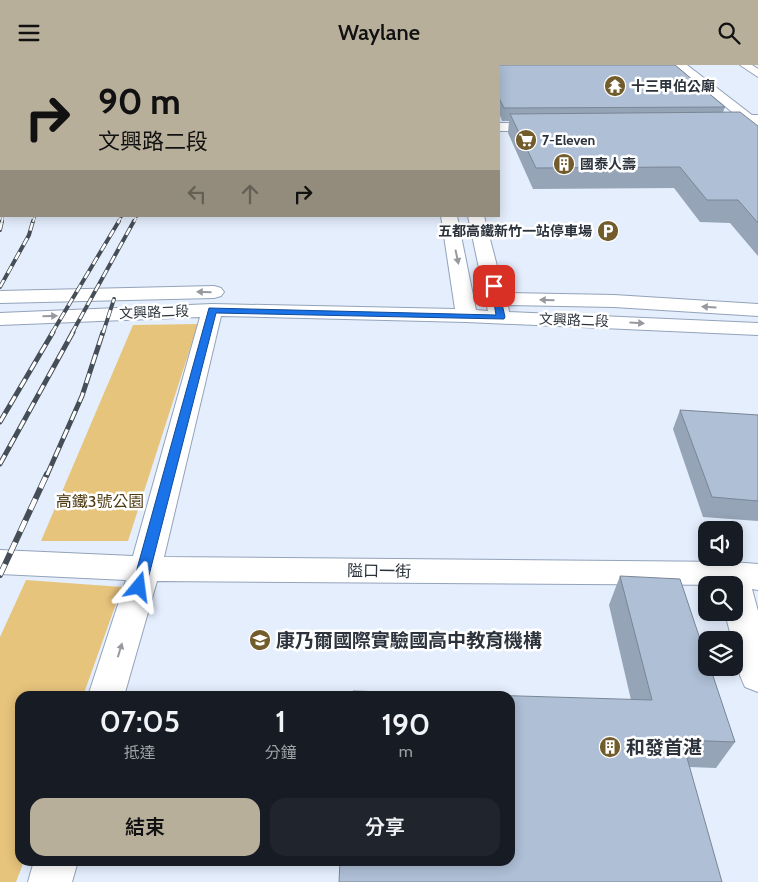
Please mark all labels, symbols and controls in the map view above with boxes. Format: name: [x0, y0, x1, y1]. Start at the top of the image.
icon: menu: [15, 19, 43, 47]
text: Waylane: [338, 19, 420, 46]
icon: search: [715, 19, 743, 47]
temple icon: 十三甲伯公廟: [603, 74, 627, 98]
place label: 十三甲伯公廟: [631, 77, 715, 95]
text: 90 m: [98, 80, 181, 123]
icon: right: [15, 85, 80, 150]
text: 文興路二段: [98, 128, 208, 155]
supermarket icon: 7-Eleven: [514, 128, 538, 152]
place label: 7-Eleven: [542, 131, 595, 149]
building icon: 國泰人壽: [552, 152, 576, 176]
place label: 國泰人壽: [580, 155, 636, 173]
icon: left: [183, 180, 211, 208]
icon: ahead: [236, 180, 264, 208]
icon: right: [289, 180, 317, 208]
parking icon: 五都高鐵新竹一站停車場: [596, 219, 620, 243]
place label: 五都高鐵新竹一站停車場: [438, 222, 592, 240]
one-way arrow: [453, 249, 461, 264]
pin: [473, 265, 515, 307]
icon: arrive: [480, 272, 508, 300]
one-way arrow: [196, 288, 212, 296]
one-way arrow: [539, 296, 555, 304]
street label: 文興路二段: [119, 302, 189, 322]
one-way arrow: [701, 302, 717, 310]
street label: 文興路二段: [539, 310, 609, 330]
one-way arrow: [42, 312, 58, 320]
one-way arrow: [629, 319, 645, 327]
park label: 高鐵3號公園: [56, 492, 144, 511]
map controls: [698, 521, 743, 676]
button: sound: [698, 521, 743, 566]
position arrow: [112, 560, 164, 612]
street label: 隘口一街: [347, 561, 411, 581]
button: search: [698, 576, 743, 621]
school or university icon: 康乃爾國際實驗國高中教育機構: [248, 628, 272, 652]
place label: 康乃爾國際實驗國高中教育機構: [276, 629, 542, 652]
button: layers: [698, 631, 743, 676]
one-way arrow: [117, 642, 125, 657]
text: 07:05: [100, 703, 180, 740]
text: 1: [275, 703, 286, 740]
text: 190: [382, 706, 430, 743]
building icon: 和發首湛: [598, 735, 622, 759]
place label: 和發首湛: [626, 736, 702, 759]
text: m: [399, 742, 413, 761]
text: 抵達: [124, 743, 156, 762]
text: 分鐘: [265, 743, 297, 762]
button: 結束: [30, 798, 260, 856]
button: 分享: [270, 798, 500, 856]

